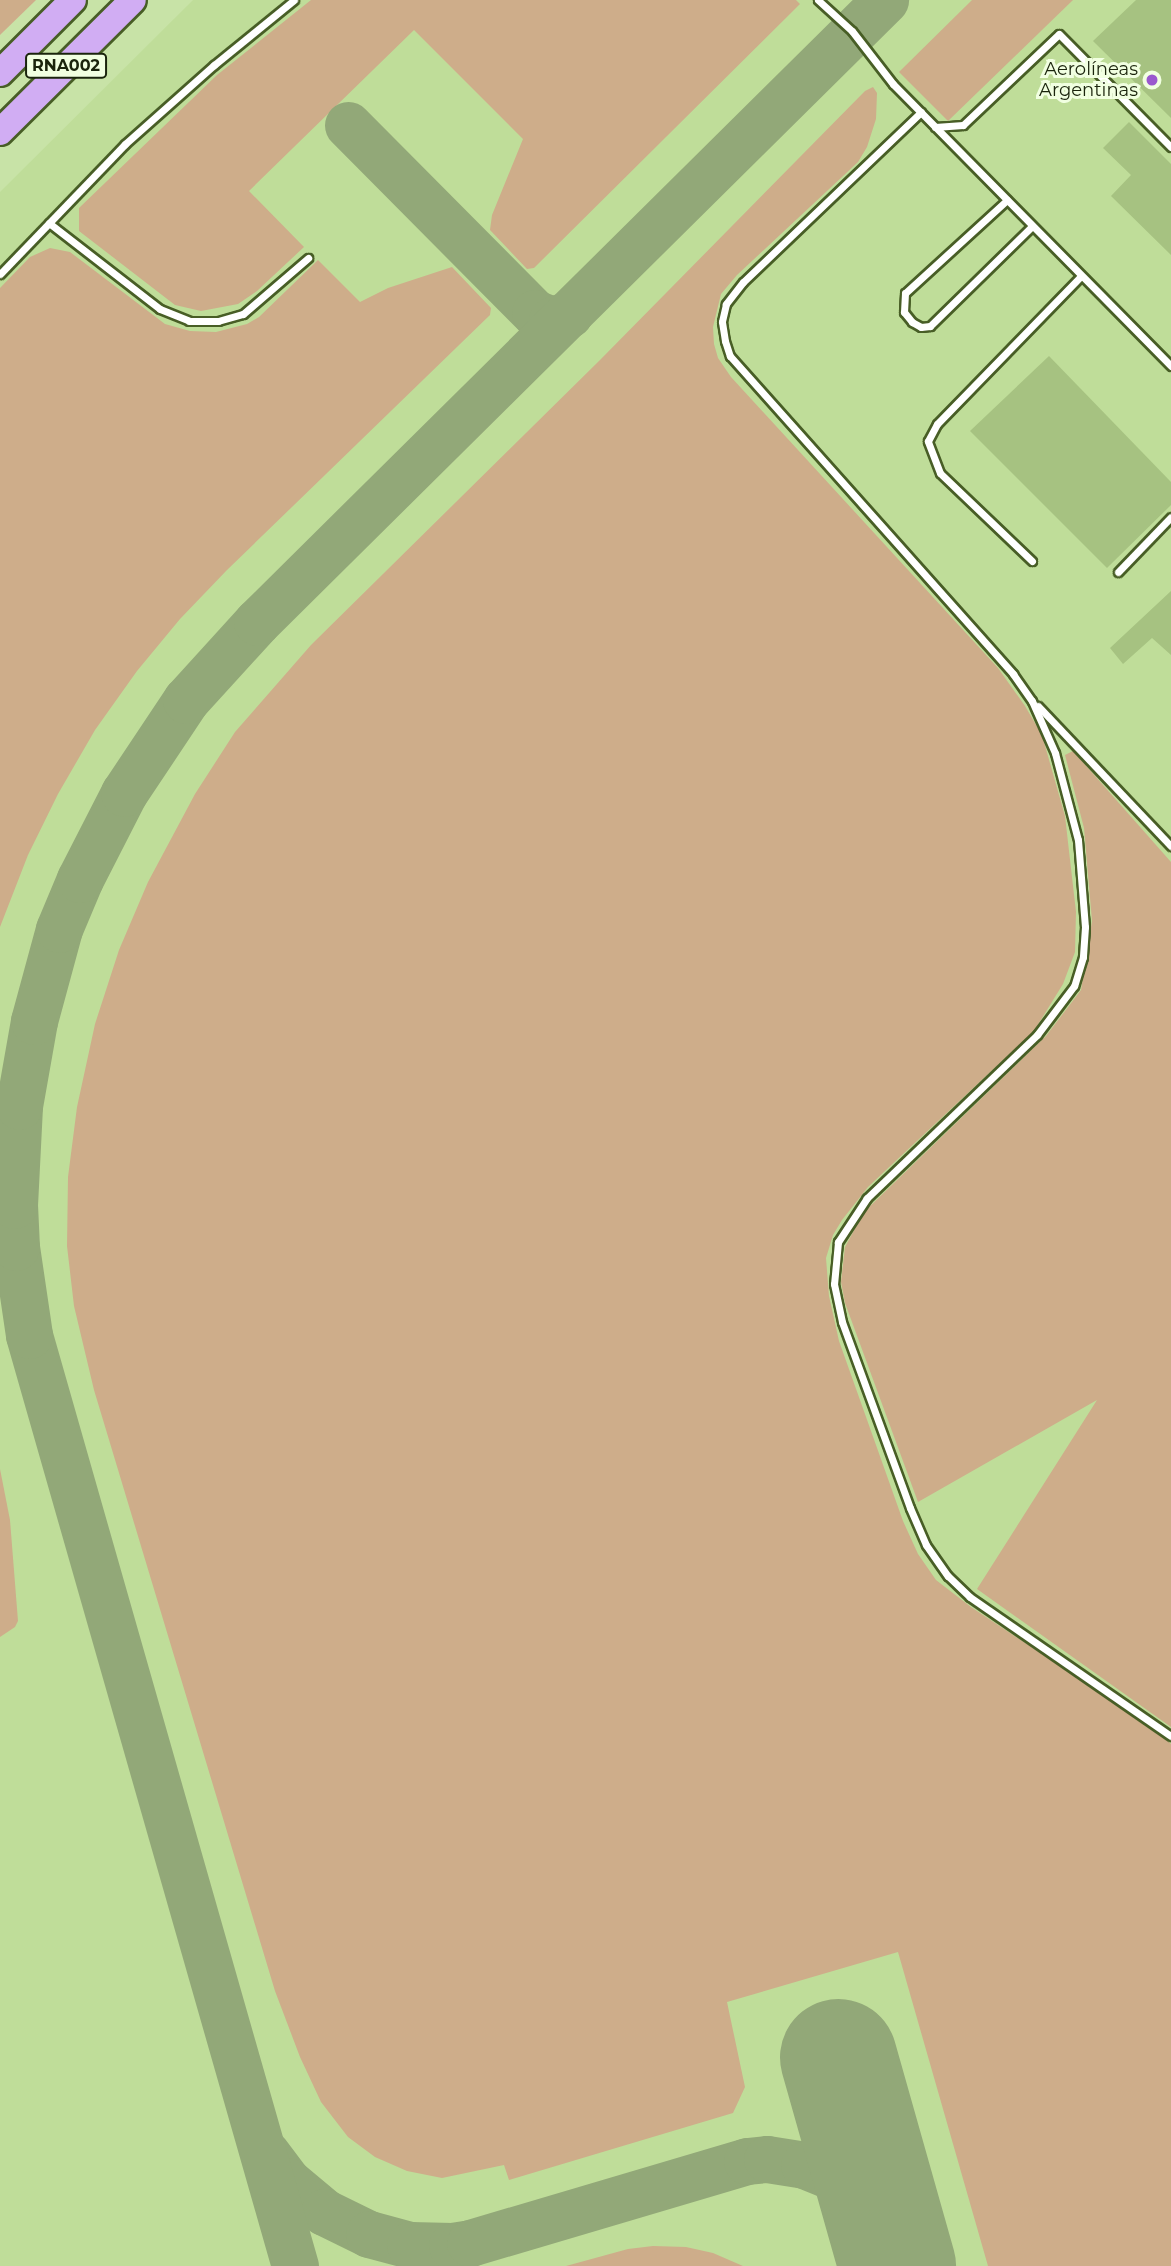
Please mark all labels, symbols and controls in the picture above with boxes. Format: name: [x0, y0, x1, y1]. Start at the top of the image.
road number: RNA002: [24, 54, 108, 78]
place label: Aerolíneas Argentinas: [1039, 59, 1138, 102]
marker: Aerolíneas Argentinas: [1144, 72, 1160, 88]

